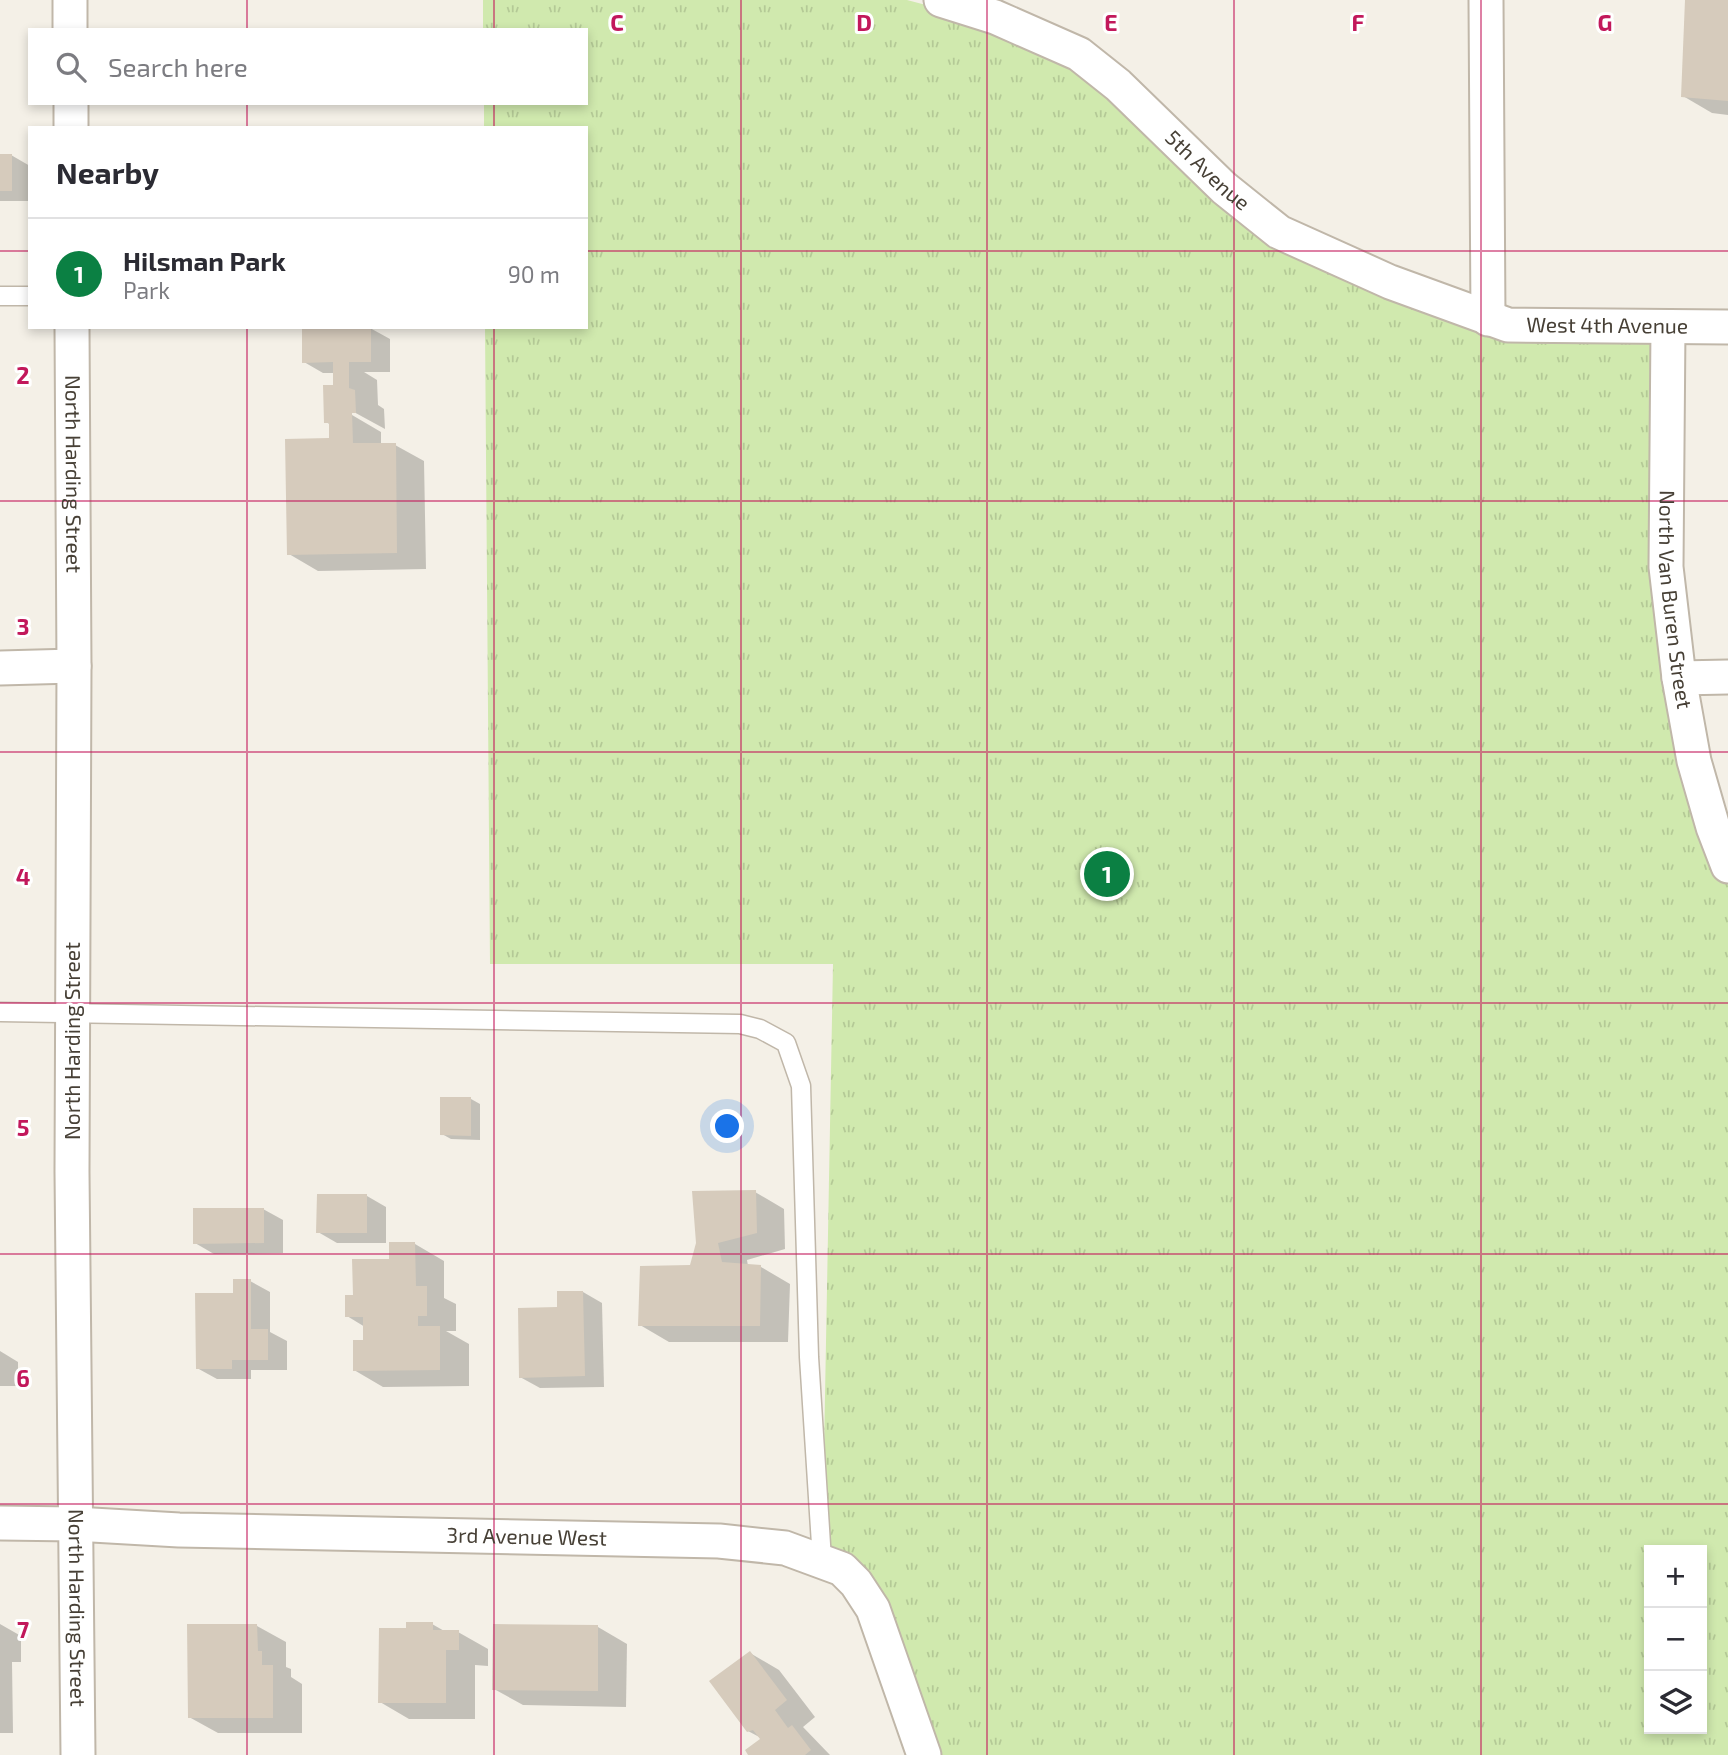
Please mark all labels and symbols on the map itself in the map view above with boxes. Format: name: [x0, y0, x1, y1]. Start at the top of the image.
text: C: [610, 8, 624, 36]
text: D: [856, 8, 872, 36]
text: E: [1104, 8, 1118, 36]
text: F: [1352, 8, 1365, 36]
text: G: [1598, 8, 1612, 36]
street label: 5th Avenue: [1161, 124, 1255, 215]
street label: West 4th Avenue: [1526, 311, 1688, 338]
text: 2: [16, 361, 30, 389]
street label: North Harding Street: [61, 375, 87, 573]
street label: North Van Buren Street: [1654, 490, 1698, 711]
text: 3: [16, 612, 30, 640]
pin: 1: [1084, 848, 1130, 900]
text: 4: [16, 862, 30, 890]
street label: North Harding Street: [59, 942, 84, 1140]
your location: [710, 1109, 744, 1143]
text: 5: [17, 1113, 29, 1141]
text: 6: [16, 1364, 30, 1392]
street label: North Harding Street: [64, 1509, 92, 1707]
street label: 3rd Avenue West: [446, 1521, 607, 1550]
text: 7: [17, 1615, 29, 1643]

